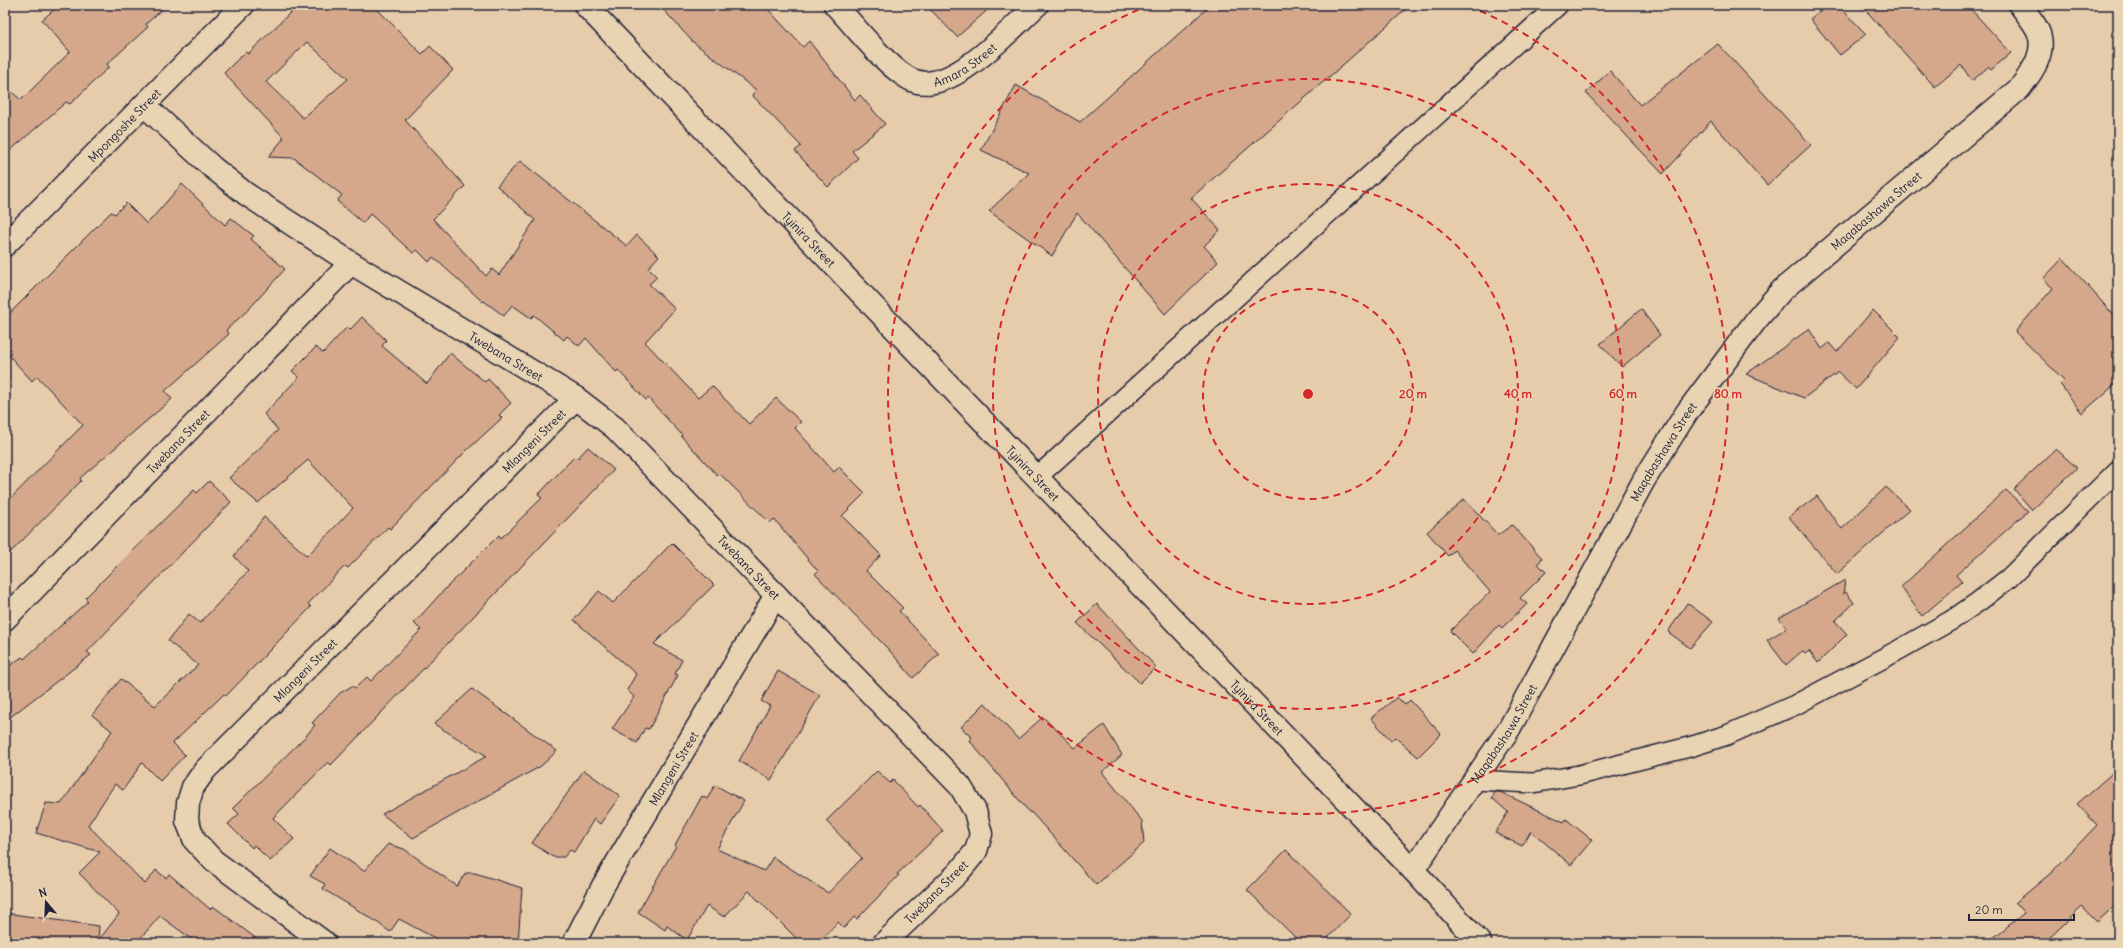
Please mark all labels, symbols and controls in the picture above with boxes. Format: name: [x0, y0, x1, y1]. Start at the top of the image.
street label: Amara Street: [932, 40, 999, 89]
street label: Mpongoshe Street: [84, 85, 164, 165]
street label: Maqabashawa Street: [1828, 168, 1924, 253]
street label: Tyinira Street: [779, 208, 839, 270]
street label: Twebana Street: [466, 328, 546, 384]
text: 20 m: [1399, 386, 1427, 401]
text: 40 m: [1504, 386, 1533, 401]
text: 60 m: [1609, 386, 1638, 401]
text: 80 m: [1714, 386, 1743, 401]
centre of rings: [1301, 387, 1315, 401]
street label: Maqabashawa Street: [1627, 399, 1699, 504]
street label: Twebana Street: [143, 406, 212, 476]
street label: Mlangeni Street: [499, 406, 568, 476]
street label: Tyinira Street: [1003, 442, 1063, 504]
street label: Twebana Street: [715, 532, 784, 603]
street label: Mlangeni Street: [270, 635, 340, 705]
street label: Tyinira Street: [1227, 676, 1287, 738]
street label: Maqabashawa Street: [1467, 681, 1540, 786]
street label: Mlangeni Street: [645, 728, 701, 808]
street label: Twebana Street: [901, 857, 971, 927]
north arrow: [26, 882, 66, 922]
text: N: [37, 885, 49, 900]
scale bar: [1969, 896, 2074, 922]
text: 20 m: [1975, 902, 2003, 917]

